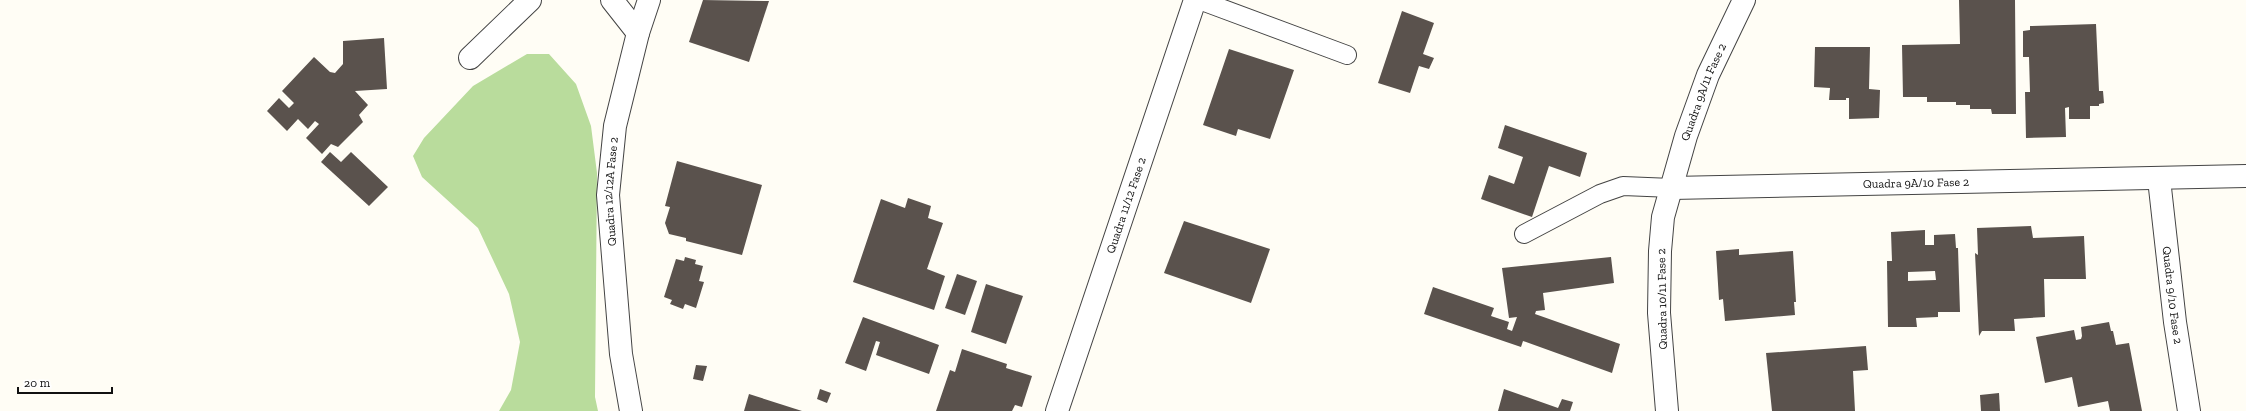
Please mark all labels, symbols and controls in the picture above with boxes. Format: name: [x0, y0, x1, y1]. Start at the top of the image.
street label: Quadra 9A/11 Fase 2: [1678, 41, 1729, 142]
street label: Quadra 12/12A Fase 2: [601, 136, 621, 247]
street label: Quadra 11/12 Fase 2: [1103, 155, 1149, 255]
street label: Quadra 9A/10 Fase 2: [1863, 175, 1969, 191]
street label: Quadra 9/10 Fase 2: [2160, 246, 2185, 345]
street label: Quadra 10/11 Fase 2: [1654, 248, 1670, 350]
scale bar: [18, 369, 112, 395]
text: 20 m: [24, 376, 51, 390]

